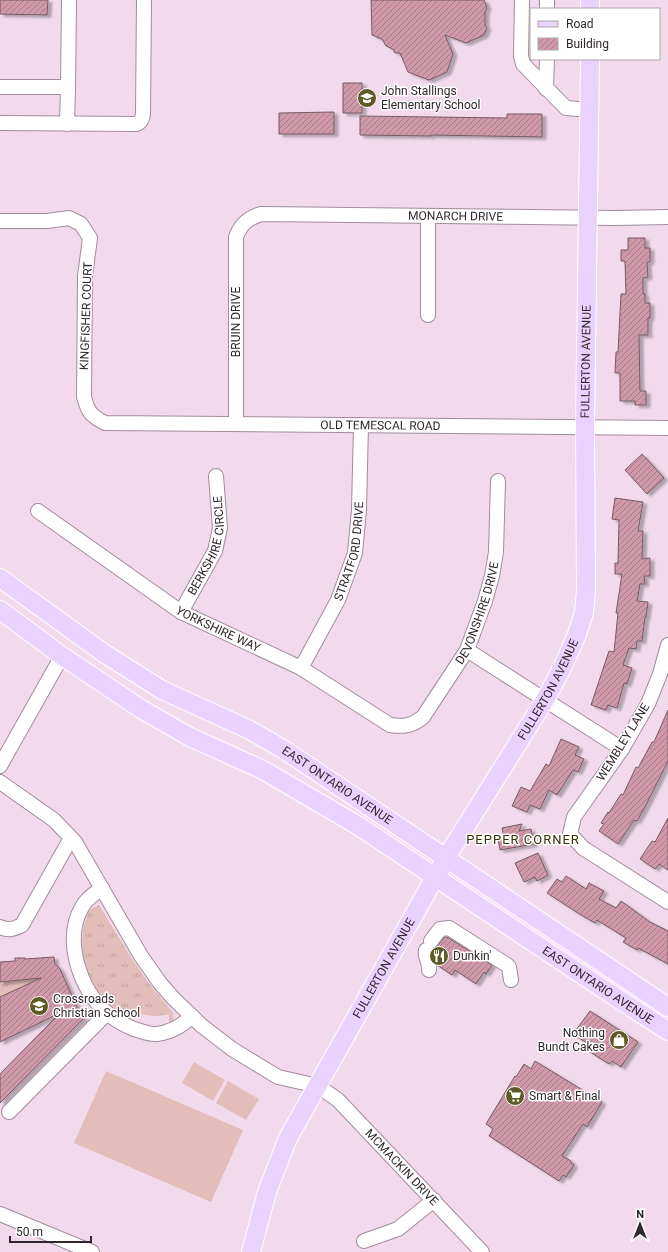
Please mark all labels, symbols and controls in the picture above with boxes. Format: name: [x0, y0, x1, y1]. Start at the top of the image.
legend: [530, 8, 660, 60]
text: Road: [566, 17, 594, 31]
text: Building: [566, 37, 609, 51]
place label: John Stallings Elementary School: [381, 84, 481, 112]
school or university icon: John Stallings Elementary School: [356, 87, 378, 109]
street label: MONARCH DRIVE: [408, 209, 503, 224]
street label: KINGFISHER COURT: [77, 262, 95, 370]
street label: BRUIN DRIVE: [229, 287, 243, 357]
street label: FULLERTON AVENUE: [578, 305, 594, 418]
street label: OLD TEMESCAL ROAD: [320, 418, 441, 433]
street label: BERKSHIRE CIRCLE: [185, 495, 227, 598]
street label: STRATFORD DRIVE: [331, 501, 366, 603]
street label: DEVONSHIRE DRIVE: [453, 560, 501, 667]
street label: YORKSHIRE WAY: [173, 604, 263, 655]
street label: FULLERTON AVENUE: [515, 637, 581, 742]
street label: WEMBLEY LANE: [594, 701, 653, 783]
street label: EAST ONTARIO AVENUE: [279, 743, 395, 827]
district label: PEPPER CORNER: [466, 832, 580, 847]
street label: FULLERTON AVENUE: [350, 915, 418, 1021]
street label: EAST ONTARIO AVENUE: [540, 943, 656, 1027]
restaurant icon: Dunkin': [428, 945, 450, 967]
place label: Dunkin': [453, 949, 491, 963]
place label: Crossroads Christian School: [53, 992, 140, 1020]
school or university icon: Crossroads Christian School: [28, 995, 50, 1017]
place label: Nothing Bundt Cakes: [538, 1026, 605, 1054]
shop icon: Nothing Bundt Cakes: [608, 1029, 630, 1051]
supermarket icon: Smart & Final: [504, 1085, 526, 1107]
place label: Smart & Final: [529, 1089, 601, 1103]
street label: MCMACKIN DRIVE: [362, 1126, 441, 1208]
north arrow: [620, 1204, 660, 1244]
text: N: [636, 1208, 644, 1221]
scale bar: [10, 1218, 91, 1244]
text: 50 m: [16, 1225, 43, 1239]

